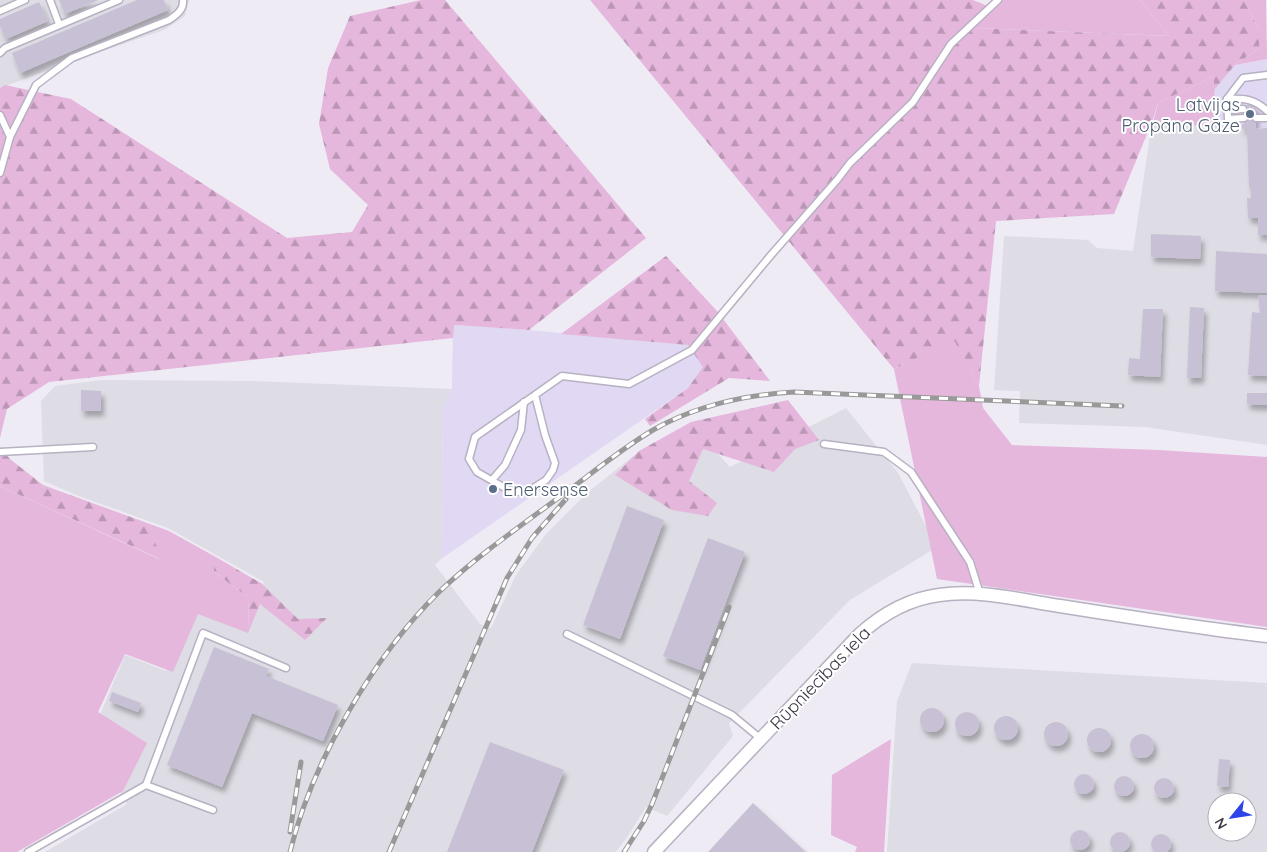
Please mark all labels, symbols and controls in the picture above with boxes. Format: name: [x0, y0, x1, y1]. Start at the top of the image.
place label: Latvijas Propāna Gāze: [1122, 93, 1240, 137]
marker: Latvijas Propāna Gāze: [1244, 108, 1256, 120]
place label: Enersense: [503, 478, 588, 501]
marker: Enersense: [487, 483, 499, 495]
street label: Rūpniecības iela: [765, 622, 875, 734]
north arrow: [1207, 792, 1257, 842]
text: N: [1210, 815, 1231, 832]

